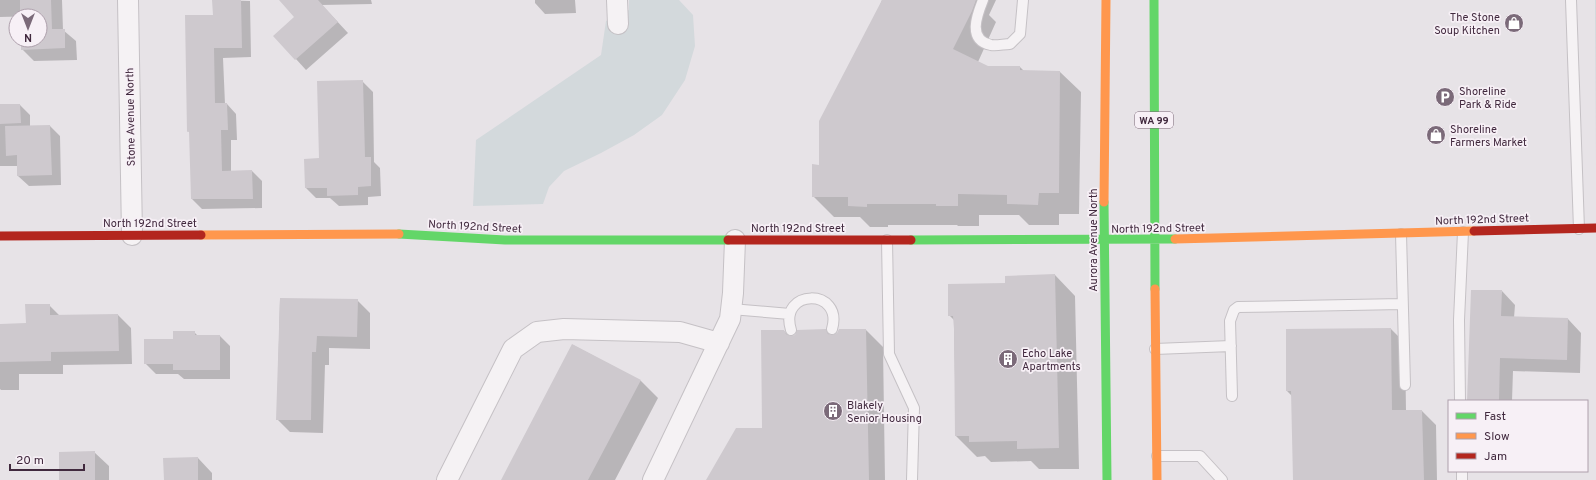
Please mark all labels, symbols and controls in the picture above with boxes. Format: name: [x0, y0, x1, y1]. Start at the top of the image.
north arrow: [8, 8, 48, 48]
place label: The Stone Soup Kitchen: [1434, 11, 1500, 38]
shop icon: The Stone Soup Kitchen: [1503, 12, 1525, 34]
text: N: [24, 30, 32, 44]
street label: Stone Avenue North: [123, 67, 139, 167]
place label: Shoreline Park & Ride: [1459, 85, 1517, 112]
parking icon: Shoreline Park & Ride: [1434, 86, 1456, 108]
road number: WA 99: [1135, 112, 1173, 128]
place label: Shoreline Farmers Market: [1450, 123, 1527, 150]
shop icon: Shoreline Farmers Market: [1425, 124, 1447, 146]
street label: Aurora Avenue North: [1087, 188, 1101, 292]
street label: North 192nd Street: [1435, 211, 1529, 229]
street label: North 192nd Street: [103, 217, 197, 231]
street label: North 192nd Street: [428, 218, 522, 236]
street label: North 192nd Street: [1111, 221, 1205, 237]
street label: North 192nd Street: [751, 222, 845, 236]
place label: Echo Lake Apartments: [1022, 347, 1081, 374]
building icon: Echo Lake Apartments: [997, 348, 1019, 370]
place label: Blakely Senior Housing: [847, 399, 922, 426]
building icon: Blakely Senior Housing: [822, 400, 844, 422]
legend: [1448, 400, 1588, 472]
text: Fast: [1484, 409, 1506, 425]
text: Slow: [1484, 429, 1510, 445]
scale bar: [10, 446, 84, 472]
text: Jam: [1484, 449, 1507, 465]
text: 20 m: [16, 453, 44, 469]

